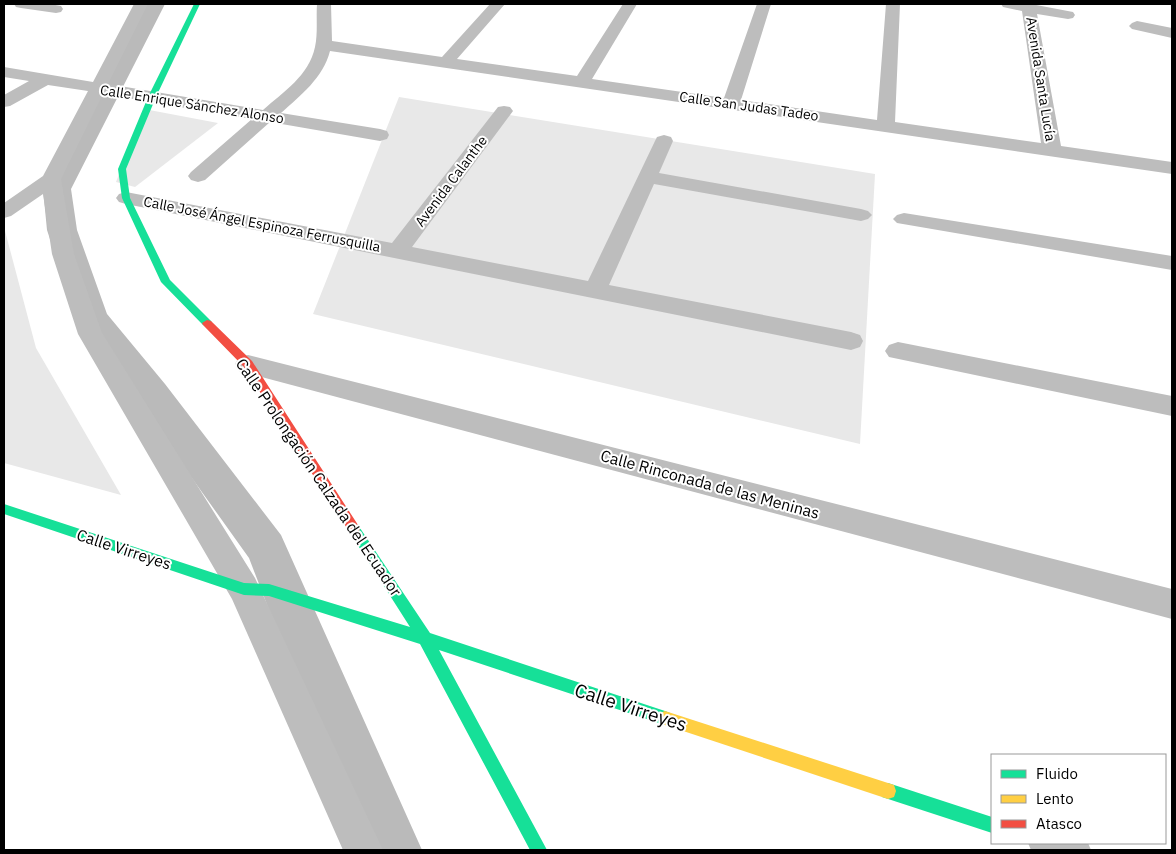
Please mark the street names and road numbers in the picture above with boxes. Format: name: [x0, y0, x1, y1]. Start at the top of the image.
street label: Avenida Santa Lucía: [1022, 16, 1060, 143]
street label: Calle Enrique Sánchez Alonso: [99, 81, 285, 127]
street label: Calle San Judas Tadeo: [678, 87, 820, 125]
street label: Avenida Calanthe: [411, 132, 491, 230]
street label: Calle José Ángel Espinoza Ferrusquilla: [142, 191, 383, 256]
street label: Calle Prolongación Calzada del Ecuador: [232, 354, 406, 600]
street label: Calle Rinconada de las Meninas: [598, 445, 822, 523]
street label: Calle Virreyes: [74, 524, 174, 574]
street label: Calle Virreyes: [572, 678, 690, 736]

